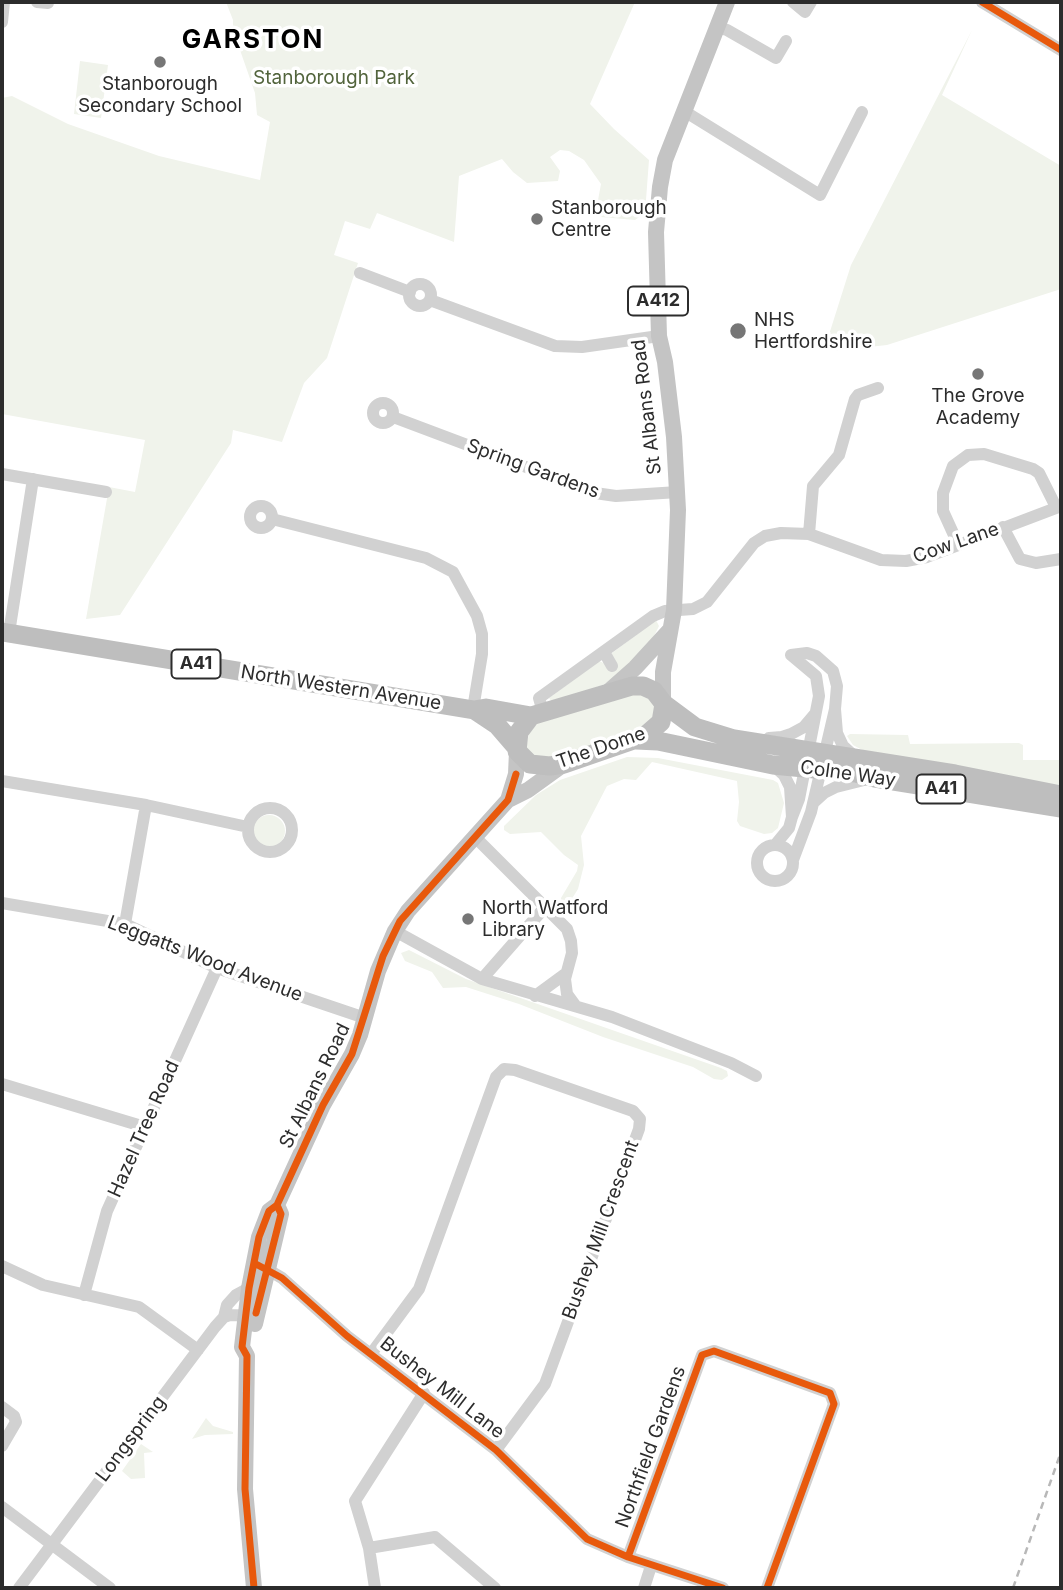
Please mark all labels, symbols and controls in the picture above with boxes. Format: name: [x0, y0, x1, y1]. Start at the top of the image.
district label: GARSTON: [183, 24, 323, 56]
marker: Stanborough Secondary School: [152, 54, 168, 70]
park label: Stanborough Park: [253, 67, 415, 89]
place label: Stanborough Secondary School: [78, 73, 242, 117]
place label: Stanborough Centre: [551, 197, 667, 241]
marker: Stanborough Centre: [529, 211, 545, 227]
road number: A412: [628, 286, 688, 316]
place label: NHS Hertfordshire: [754, 309, 873, 353]
marker: NHS Hertfordshire: [728, 321, 748, 341]
street label: St Albans Road: [627, 338, 667, 476]
marker: The Grove Academy: [970, 366, 986, 382]
place label: The Grove Academy: [931, 385, 1025, 429]
street label: Spring Gardens: [463, 434, 603, 504]
street label: Cow Lane: [910, 518, 1002, 568]
road number: A41: [172, 650, 220, 678]
street label: North Western Avenue: [239, 661, 443, 715]
street label: The Dome: [553, 722, 649, 774]
street label: Colne Way: [799, 756, 897, 792]
road number: A41: [916, 774, 965, 804]
place label: North Watford Library: [482, 897, 608, 941]
street label: Leggatts Wood Avenue: [104, 911, 306, 1007]
marker: North Watford Library: [460, 911, 476, 927]
street label: St Albans Road: [275, 1020, 355, 1152]
street label: Hazel Tree Road: [104, 1057, 184, 1201]
street label: Bushey Mill Crescent: [558, 1137, 644, 1323]
street label: Bushey Mill Lane: [375, 1332, 509, 1444]
street label: Northfield Gardens: [611, 1363, 691, 1531]
street label: Longspring: [91, 1392, 171, 1486]

